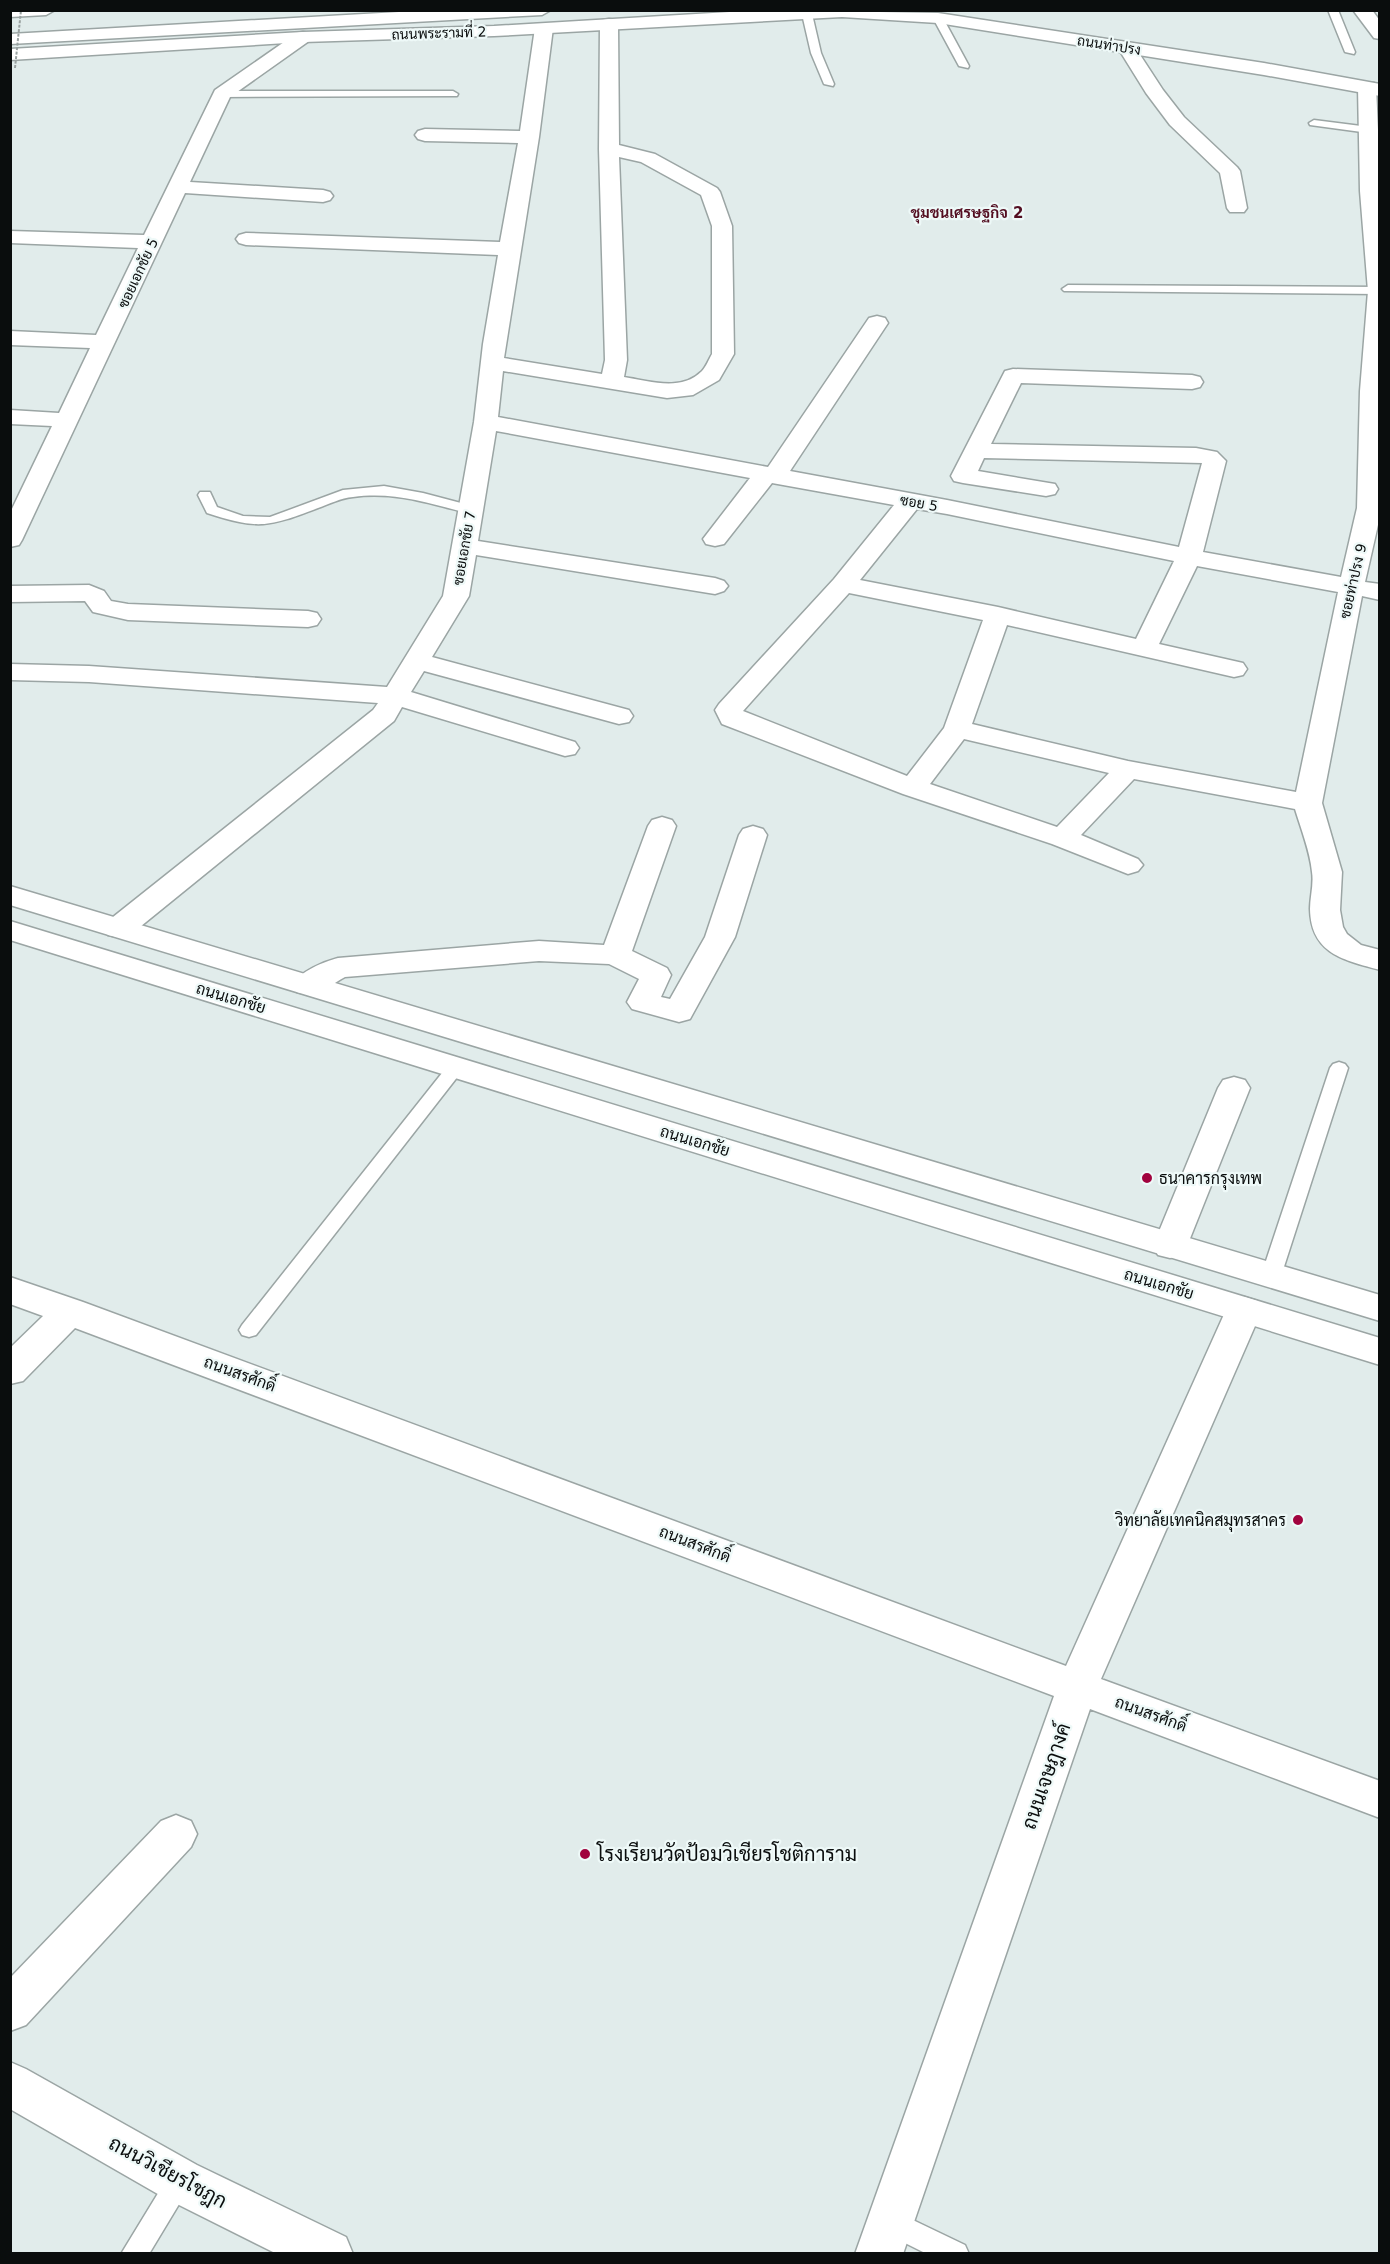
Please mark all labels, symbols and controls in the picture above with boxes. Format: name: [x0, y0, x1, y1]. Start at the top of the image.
street label: ถนนพระรามที่ 2: [391, 19, 487, 43]
street label: ถนนท่าปรง: [1076, 32, 1142, 58]
district label: ชุมชนเศรษฐกิจ 2: [911, 204, 1023, 224]
street label: ซอยเอกชัย 5: [115, 235, 161, 311]
street label: ซอย 5: [899, 492, 939, 514]
street label: ซอยเอกชัย 7: [450, 510, 478, 586]
street label: ซอยท่าปรง 9: [1337, 542, 1369, 620]
street label: ถนนเอกชัย: [194, 977, 269, 1018]
street label: ถนนเอกชัย: [658, 1120, 733, 1161]
place label: ธนาคารกรุงเทพ: [1159, 1169, 1262, 1190]
marker: ธนาคารกรุงเทพ: [1140, 1171, 1154, 1185]
street label: ถนนเอกชัย: [1122, 1263, 1197, 1304]
street label: ถนนสรศักดิ์: [201, 1347, 280, 1396]
place label: วิทยาลัยเทคนิคสมุทรสาคร: [1114, 1510, 1286, 1532]
marker: วิทยาลัยเทคนิคสมุทรสาคร: [1291, 1513, 1305, 1527]
street label: ถนนสรศักดิ์: [657, 1517, 735, 1566]
street label: ถนนสรศักดิ์: [1112, 1687, 1191, 1736]
street label: ถนนเจษฎางค์: [1015, 1719, 1077, 1833]
place label: โรงเรียนวัดป้อมวิเชียรโชติการาม: [596, 1841, 857, 1866]
marker: โรงเรียนวัดป้อมวิเชียรโชติการาม: [578, 1847, 592, 1861]
street label: ถนนวิเชียรโชฎก: [104, 2130, 232, 2215]

